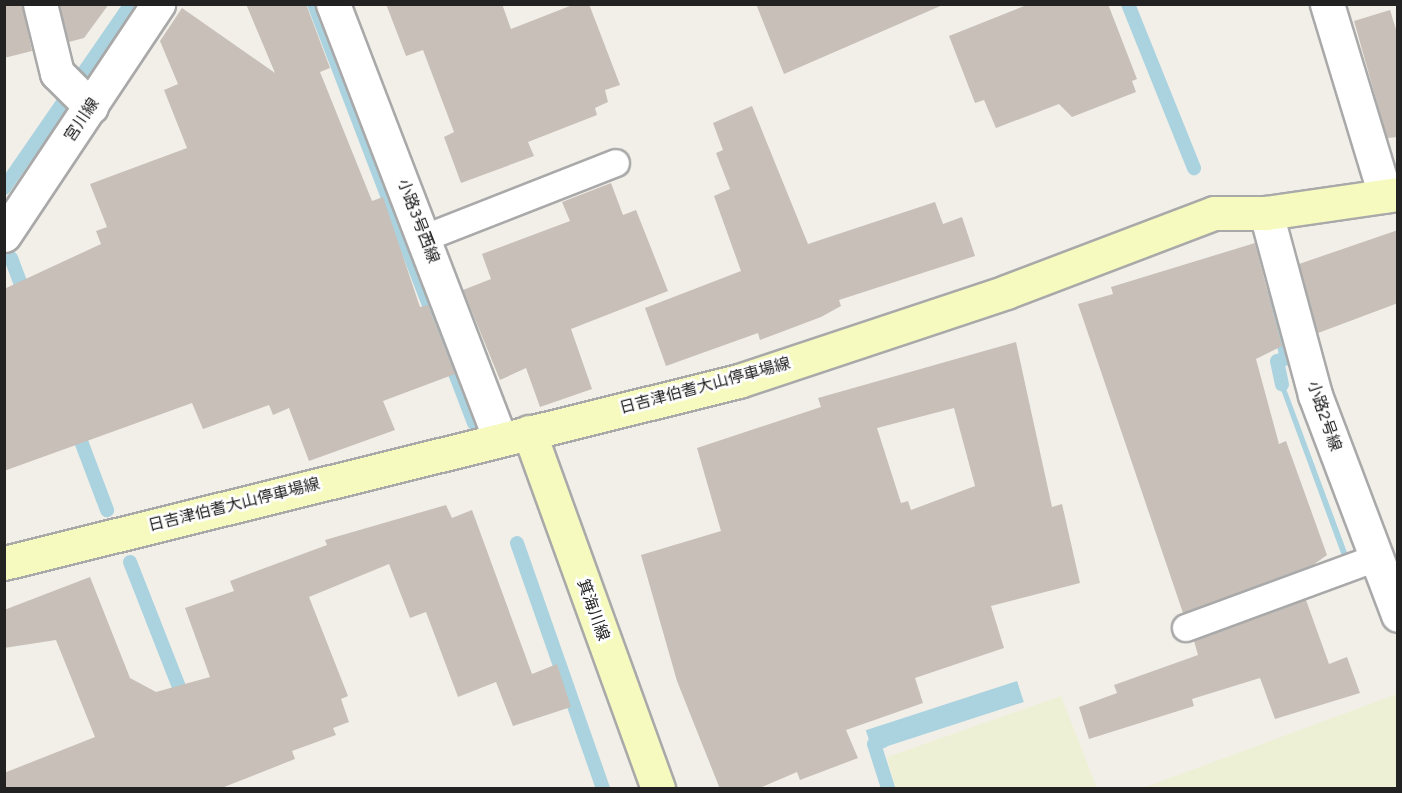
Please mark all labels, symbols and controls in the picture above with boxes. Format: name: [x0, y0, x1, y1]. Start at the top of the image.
street label: 宮川線: [61, 95, 103, 145]
street label: 小路3号西線: [393, 176, 443, 266]
street label: 日吉津伯耆大山停車場線: [618, 354, 792, 418]
street label: 小路2号線: [1303, 378, 1345, 454]
street label: 日吉津伯耆大山停車場線: [146, 474, 322, 536]
street label: 箕海川線: [573, 577, 613, 643]

